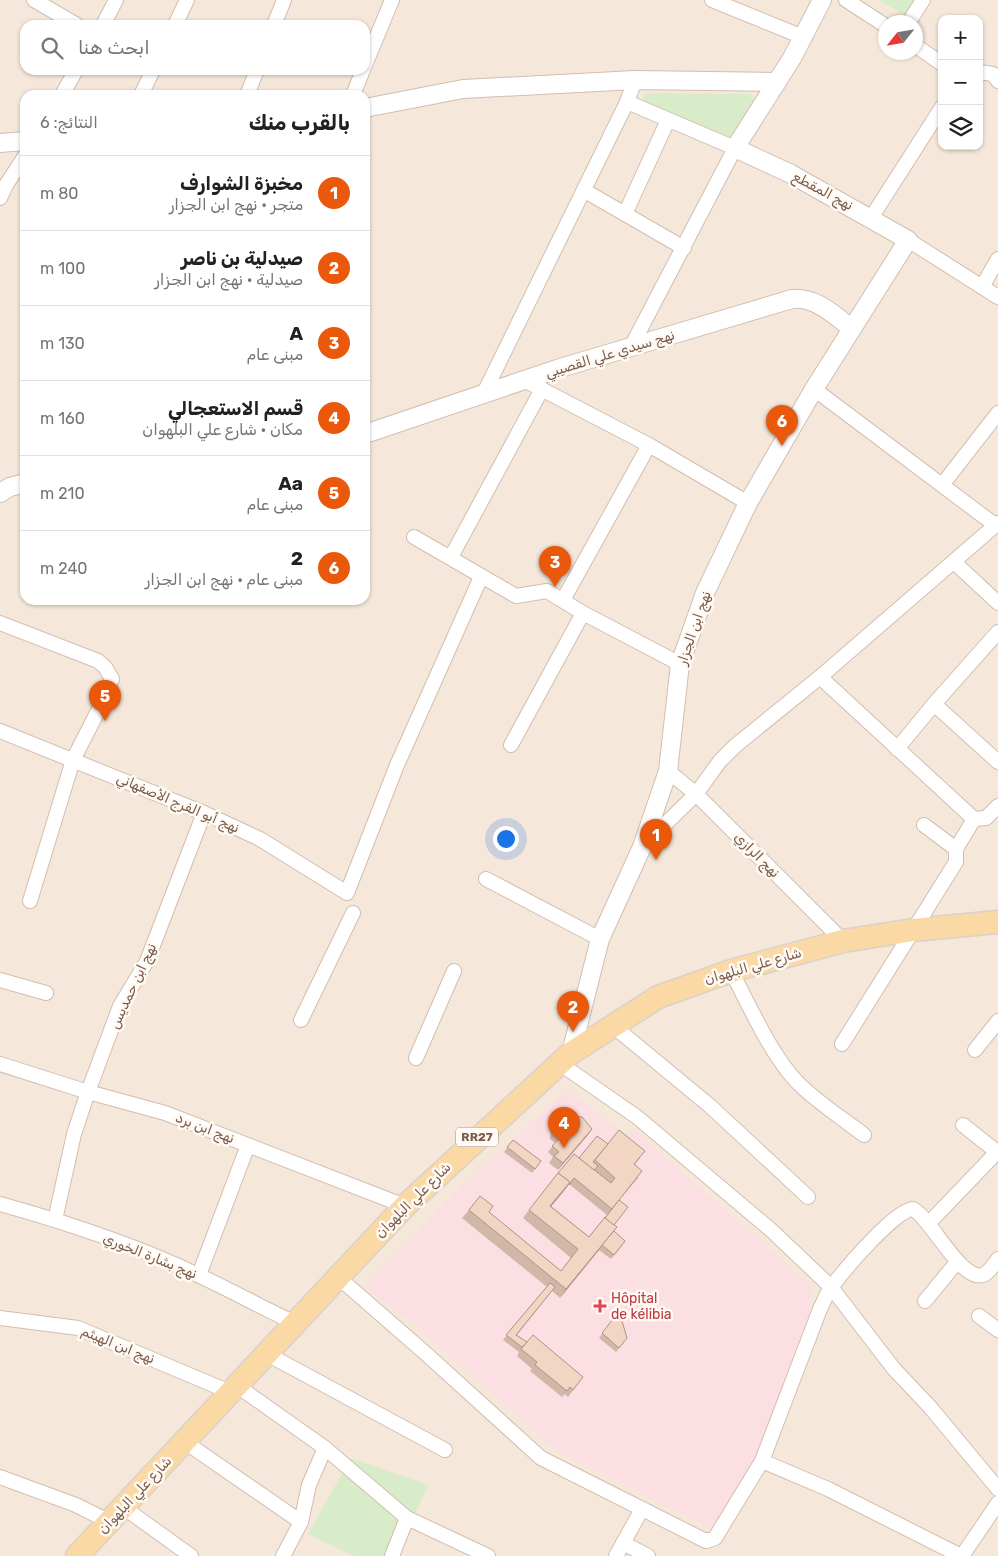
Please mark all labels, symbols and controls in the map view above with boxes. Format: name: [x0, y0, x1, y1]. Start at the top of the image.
north arrow: [878, 15, 923, 60]
map controls: [938, 15, 983, 150]
button: +: [938, 15, 983, 60]
search box: [20, 20, 370, 75]
icon: search: [38, 34, 66, 62]
text: ابحث هنا: [78, 36, 150, 59]
button: −: [938, 60, 983, 105]
button: layers: [938, 105, 983, 150]
text: بالقرب منك: [249, 110, 350, 135]
text: النتائج: 6: [40, 113, 98, 132]
street label: نهج المقطع: [789, 168, 856, 216]
text: مخبزة الشوارف: [180, 172, 303, 195]
text: 80 m: [40, 184, 79, 203]
text: 1: [330, 184, 338, 203]
text: متجر · نهج ابن الجزار: [169, 195, 303, 214]
text: صيدلية بن ناصر: [181, 247, 303, 270]
text: 100 m: [40, 259, 85, 278]
text: 2: [329, 259, 339, 278]
text: صيدلية · نهج ابن الجزار: [155, 270, 303, 289]
text: A: [289, 322, 303, 345]
street label: نهج سيدي علي القصيبي: [543, 326, 677, 384]
text: 130 m: [40, 334, 85, 353]
text: 3: [329, 334, 339, 353]
text: مبنى عام: [247, 345, 303, 364]
text: قسم الاستعجالي: [168, 397, 303, 420]
pin: 6: [766, 405, 798, 446]
text: 160 m: [40, 409, 85, 428]
text: 4: [329, 409, 339, 428]
text: مكان · شارع علي البلهوان: [142, 420, 303, 439]
text: Aa: [278, 472, 303, 495]
text: 210 m: [40, 484, 85, 503]
text: 5: [329, 484, 339, 503]
text: مبنى عام: [247, 495, 303, 514]
pin: 3: [539, 546, 571, 587]
text: 2: [291, 547, 303, 570]
text: 240 m: [40, 559, 88, 578]
text: 6: [329, 559, 339, 578]
text: مبنى عام · نهج ابن الجزار: [145, 570, 303, 589]
street label: نهج ابن الجزار: [673, 589, 717, 669]
pin: 5: [89, 680, 121, 721]
street label: نهج أبو الفرج الأصفهاني: [113, 769, 242, 838]
pin: 1: [640, 819, 672, 860]
your location: [493, 826, 519, 852]
street label: نهج الرازي: [729, 829, 783, 883]
street label: نهج ابن حمديس: [106, 940, 162, 1032]
street label: شارع علي البلهوان: [702, 944, 804, 990]
pin: 2: [557, 991, 589, 1032]
pin: 4: [548, 1107, 580, 1148]
street label: نهج ابن برد: [172, 1109, 237, 1149]
road number: RR27: [456, 1128, 498, 1146]
street label: شارع علي البلهوان: [372, 1159, 456, 1243]
street label: نهج بشارة الخوري: [100, 1229, 200, 1284]
place label: Hôpital de kélibia: [611, 1290, 672, 1323]
marker: Hôpital de kélibia: [593, 1299, 607, 1313]
street label: نهج ابن الهيثم: [78, 1323, 157, 1369]
street label: شارع علي البلهوان: [95, 1453, 177, 1539]

